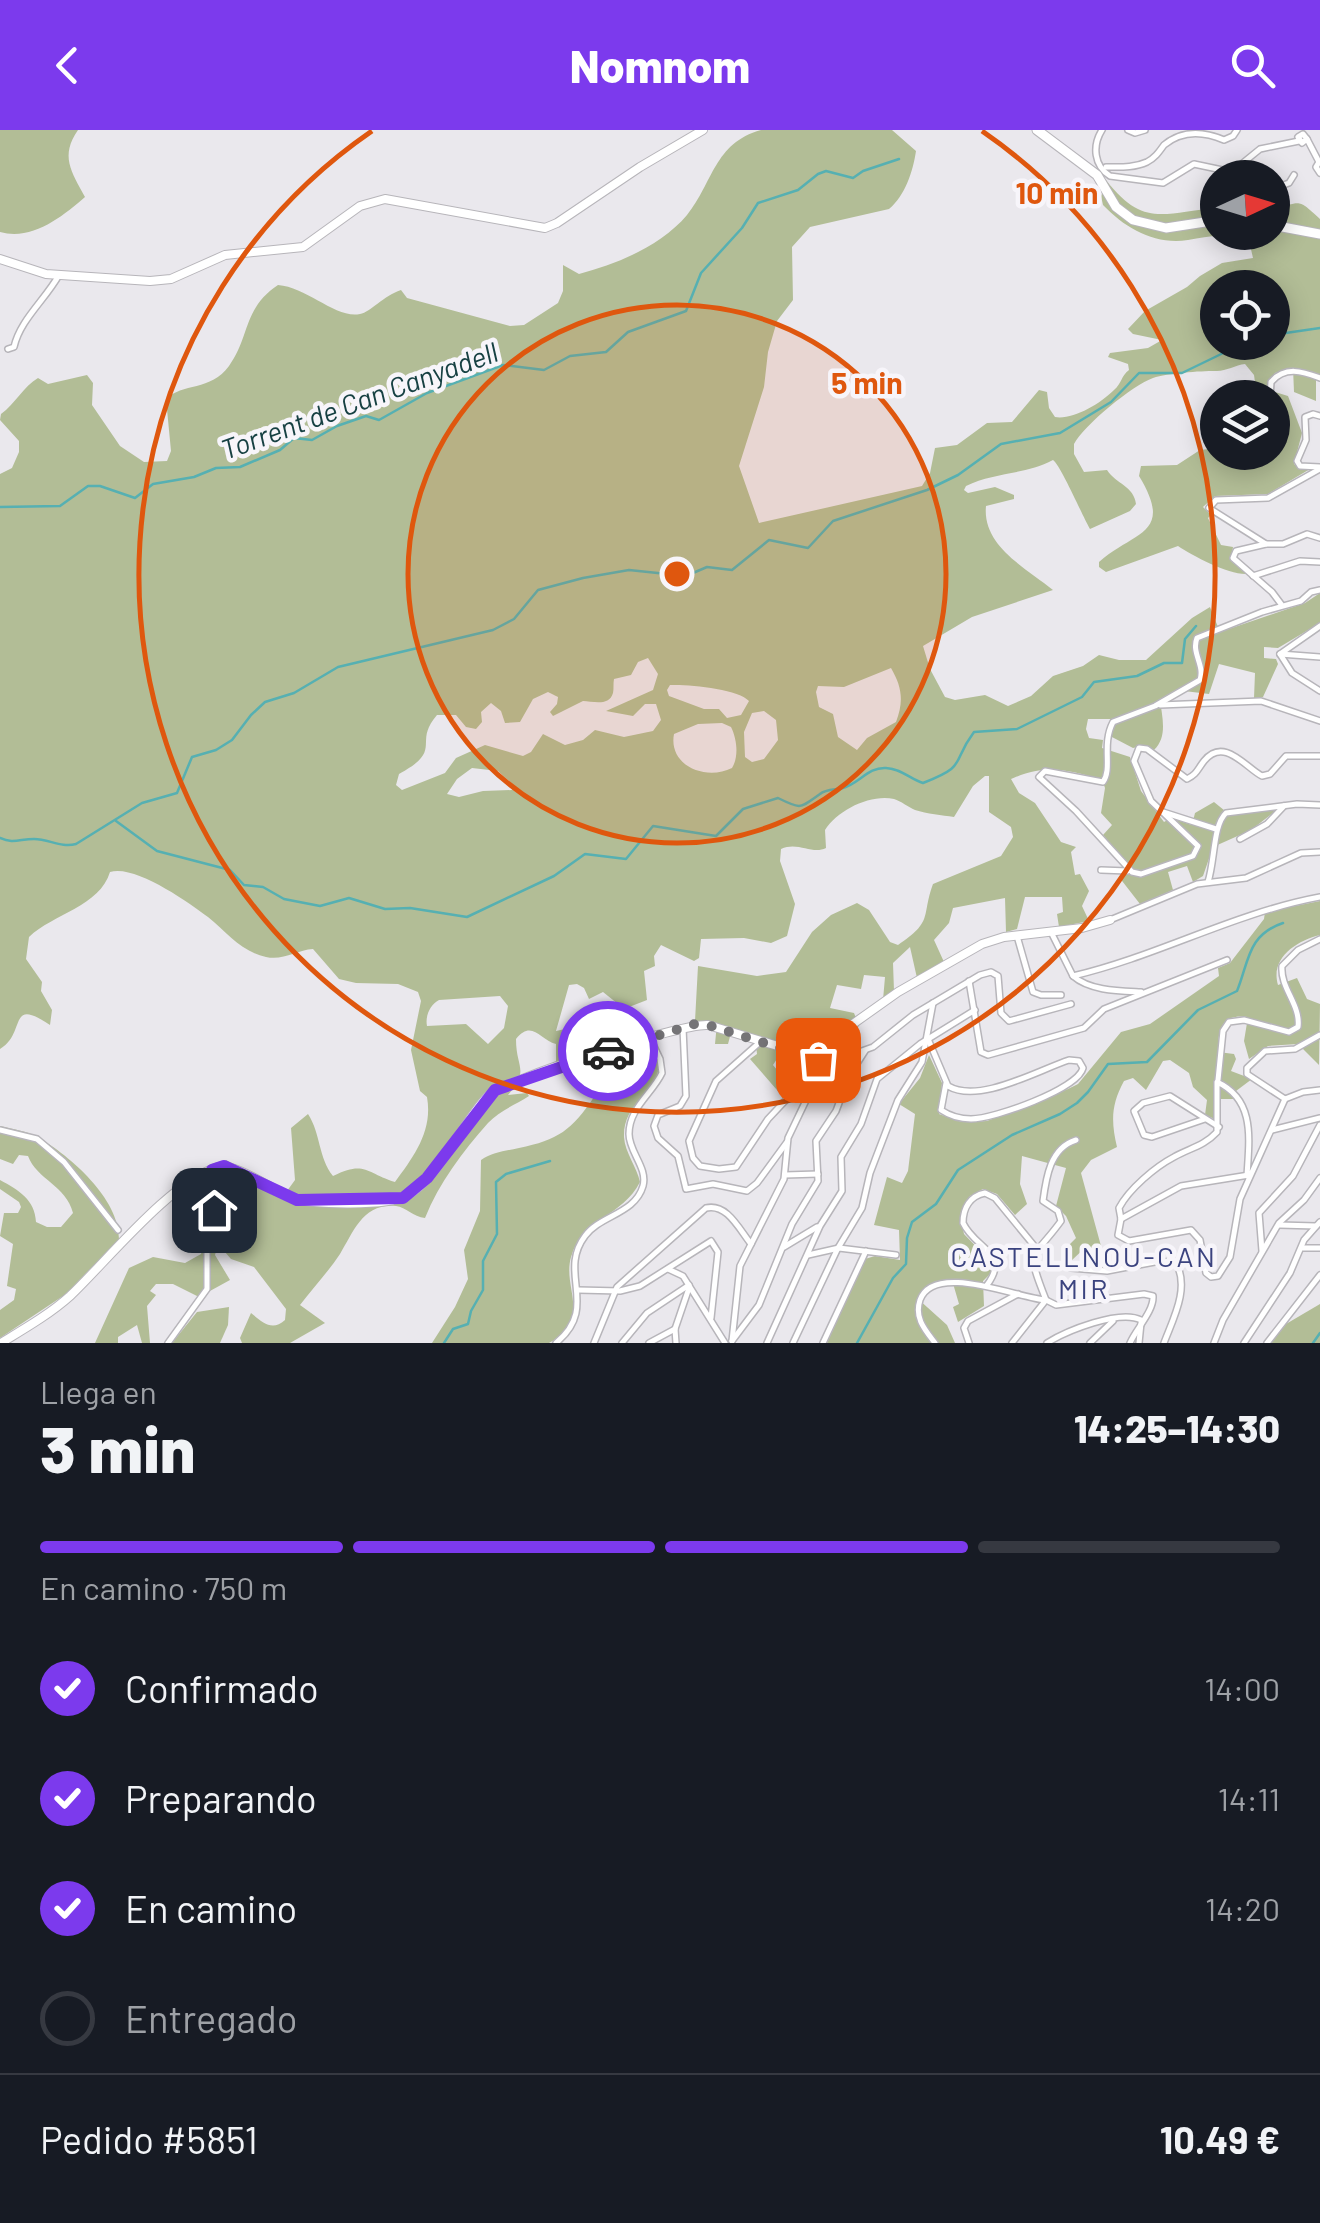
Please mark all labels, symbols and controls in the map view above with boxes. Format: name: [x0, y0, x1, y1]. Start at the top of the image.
icon: back: [40, 38, 95, 93]
text: Nomnom: [570, 38, 750, 92]
icon: search: [1225, 38, 1280, 93]
north arrow: [1200, 160, 1290, 250]
map controls: [1200, 160, 1290, 470]
text: 10 min: [1016, 174, 1098, 210]
button: locate: [1200, 270, 1290, 360]
water label: Torrent de Can Canyadell: [216, 334, 502, 466]
text: 5 min: [831, 364, 903, 400]
button: layers: [1200, 380, 1290, 470]
centre of rings: [659, 556, 695, 592]
courier: [558, 1001, 658, 1101]
pin: [776, 1018, 861, 1103]
icon: car: [581, 1024, 636, 1079]
icon: bag: [791, 1033, 846, 1088]
pin: [172, 1168, 257, 1253]
icon: home: [187, 1183, 242, 1238]
district label: CASTELLNOU-CAN MIR: [951, 1239, 1217, 1305]
text: Llega en: [40, 1372, 157, 1410]
text: 14:25–14:30: [1074, 1405, 1280, 1451]
text: 3 min: [40, 1408, 195, 1486]
text: En camino · 750 m: [40, 1568, 287, 1606]
icon: check: [40, 1661, 95, 1716]
text: Confirmado: [125, 1665, 319, 1711]
text: 14:00: [1204, 1669, 1280, 1707]
icon: check: [40, 1771, 95, 1826]
text: Preparando: [125, 1775, 317, 1821]
text: 14:11: [1218, 1779, 1280, 1817]
icon: check: [40, 1881, 95, 1936]
text: En camino: [125, 1885, 297, 1931]
text: 14:20: [1205, 1889, 1280, 1927]
text: Entregado: [125, 1995, 297, 2041]
text: Pedido #5851: [40, 2116, 258, 2162]
text: 10.49 €: [1160, 2116, 1280, 2162]

